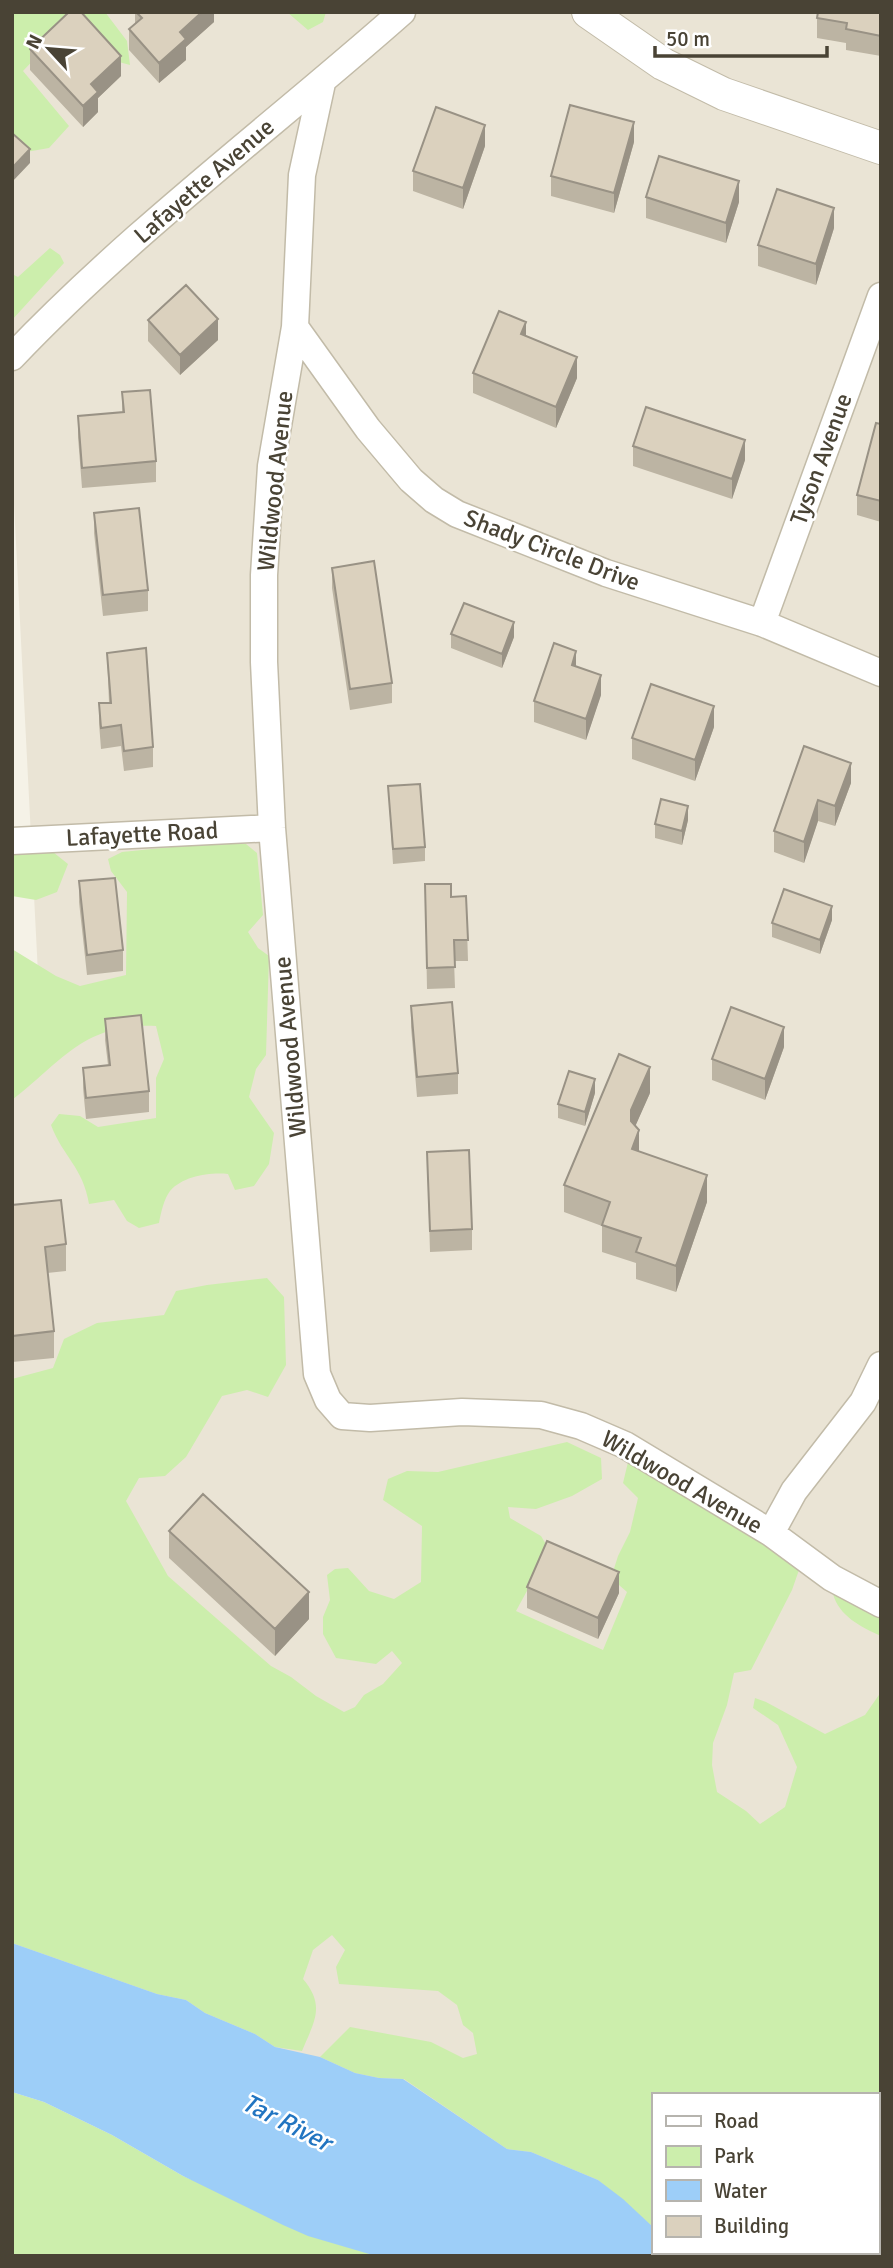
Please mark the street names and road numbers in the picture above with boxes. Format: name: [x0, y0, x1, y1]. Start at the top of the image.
street label: Lafayette Avenue: [128, 112, 280, 250]
street label: Wildwood Avenue: [251, 389, 299, 573]
street label: Tyson Avenue: [783, 389, 859, 529]
street label: Shady Circle Drive: [460, 503, 644, 597]
street label: Lafayette Road: [65, 815, 219, 853]
street label: Wildwood Avenue: [267, 955, 313, 1139]
street label: Wildwood Avenue: [596, 1424, 768, 1540]

